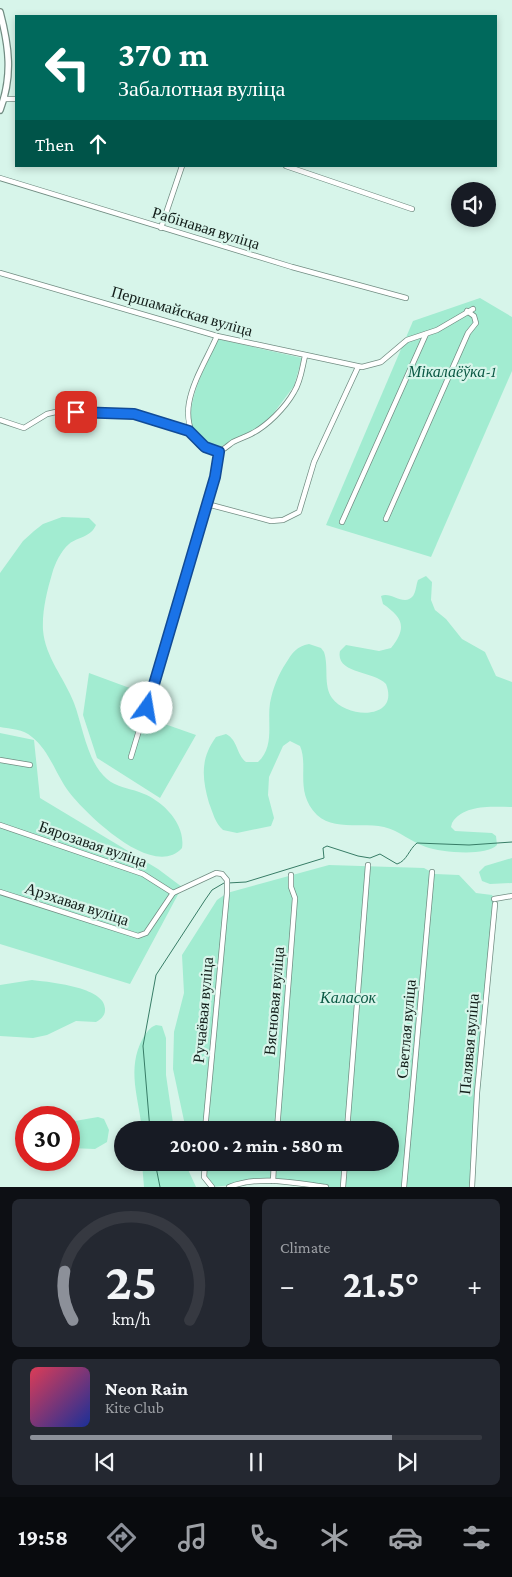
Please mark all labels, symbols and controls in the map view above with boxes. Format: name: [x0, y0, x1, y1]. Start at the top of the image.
icon: left: [35, 35, 100, 100]
text: 370 m: [118, 35, 209, 74]
text: Забалотная вуліца: [118, 76, 285, 101]
icon: ahead: [84, 130, 112, 158]
text: Then: [35, 134, 74, 155]
map controls: [451, 182, 496, 227]
button: sound: [451, 182, 496, 227]
street label: Рабінавая вуліца: [150, 204, 262, 253]
street label: Першамайская вуліца: [109, 283, 255, 340]
park label: Мікалаёўка-1: [407, 363, 496, 381]
pin: [55, 391, 97, 433]
icon: arrive: [62, 398, 90, 426]
position arrow: [120, 681, 172, 733]
street label: Бярозавая вуліца: [36, 818, 149, 871]
street label: Арэхавая вуліца: [23, 879, 131, 930]
street label: Вясновая вуліца: [261, 946, 288, 1056]
street label: Ручаёвая вуліца: [190, 956, 217, 1064]
street label: Светлая вуліца: [393, 979, 420, 1079]
park label: Каласок: [319, 989, 377, 1006]
street label: Палявая вуліца: [456, 993, 483, 1095]
speed limit sign: 30: [15, 1106, 80, 1171]
text: 20:00 · 2 min · 580 m: [170, 1135, 343, 1156]
text: Climate: [280, 1239, 330, 1256]
text: 25: [105, 1252, 157, 1310]
text: 21.5°: [343, 1263, 419, 1305]
text: −: [280, 1270, 295, 1301]
text: +: [467, 1270, 482, 1301]
text: km/h: [112, 1309, 151, 1329]
text: Neon Rain: [105, 1378, 188, 1399]
text: Kite Club: [105, 1399, 164, 1416]
icon: previous: [91, 1448, 119, 1476]
icon: pause: [242, 1448, 270, 1476]
icon: next: [393, 1448, 421, 1476]
icon: directions: [104, 1520, 139, 1555]
icon: music: [175, 1520, 210, 1555]
icon: phone: [246, 1520, 281, 1555]
icon: climate: [317, 1520, 352, 1555]
icon: car: [388, 1520, 423, 1555]
icon: filters: [459, 1520, 494, 1555]
text: 19:58: [18, 1525, 68, 1550]

